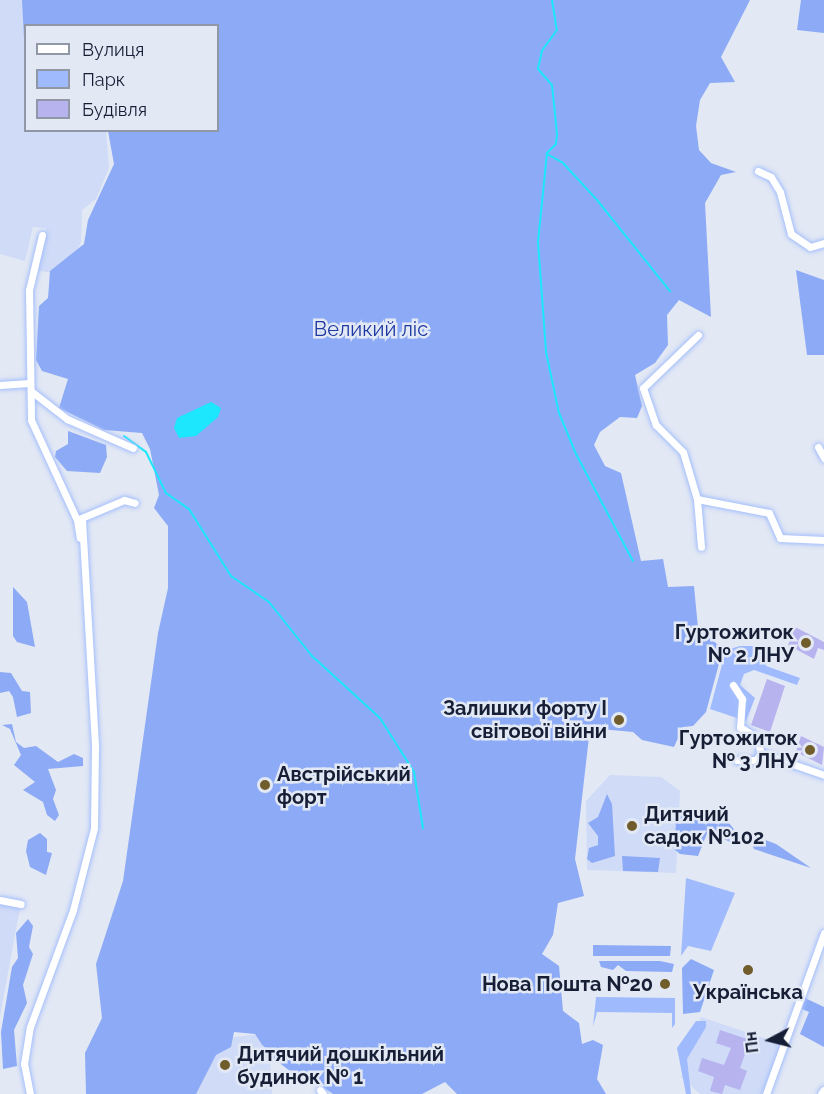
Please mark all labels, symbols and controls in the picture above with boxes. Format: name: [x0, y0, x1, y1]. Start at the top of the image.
legend: [24, 24, 219, 132]
text: Вулиця: [82, 39, 144, 60]
text: Парк: [82, 69, 125, 90]
text: Будівля: [82, 99, 147, 120]
park label: Великий ліс: [314, 317, 428, 341]
place label: Гуртожиток № 2 ЛНУ: [675, 620, 794, 667]
marker: Гуртожиток № 2 ЛНУ: [799, 636, 813, 650]
place label: Залишки форту І світової війни: [442, 696, 607, 743]
marker: Залишки форту І світової війни: [612, 713, 626, 727]
place label: Гуртожиток № 3 ЛНУ: [679, 726, 798, 773]
marker: Гуртожиток № 3 ЛНУ: [803, 743, 817, 757]
place label: Австрійський форт: [277, 762, 411, 809]
marker: Австрійський форт: [258, 778, 272, 792]
place label: Дитячий садок №102: [644, 802, 764, 849]
marker: Дитячий садок №102: [625, 819, 639, 833]
marker: Українська: [741, 963, 755, 977]
place label: Нова Пошта №20: [482, 972, 653, 996]
marker: Нова Пошта №20: [658, 977, 672, 991]
place label: Українська: [693, 980, 803, 1004]
north arrow: [740, 1010, 800, 1070]
text: Пн: [741, 1031, 762, 1054]
place label: Дитячий дошкільний будинок № 1: [237, 1042, 444, 1089]
marker: Дитячий дошкільний будинок № 1: [218, 1058, 232, 1072]

